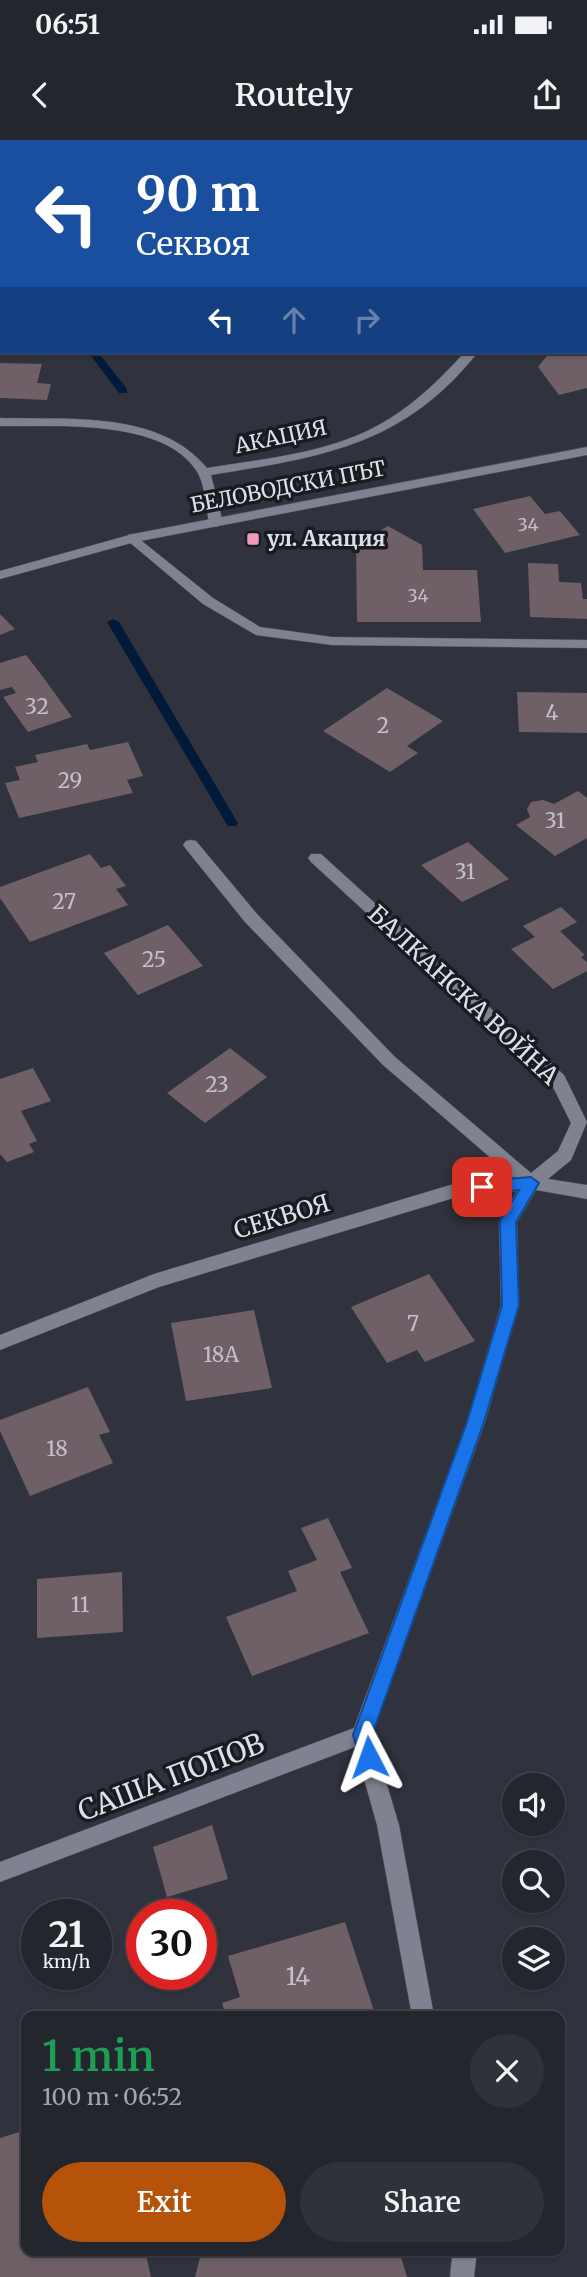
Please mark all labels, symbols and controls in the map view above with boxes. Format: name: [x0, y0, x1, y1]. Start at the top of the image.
text: 06:51: [35, 8, 100, 41]
text: Routely: [234, 75, 353, 115]
icon: back: [21, 76, 59, 114]
icon: share: [528, 76, 566, 114]
text: 90 m: [136, 163, 260, 224]
icon: left: [21, 168, 112, 259]
text: Секвоя: [136, 224, 250, 264]
icon: left: [202, 301, 240, 339]
icon: ahead: [275, 301, 313, 339]
icon: right: [348, 301, 386, 339]
street label: АКАЦИЯ: [231, 414, 329, 460]
street label: БЕЛОВОДСКИ ПЪТ: [188, 454, 388, 519]
house number: 34: [517, 513, 539, 536]
place label: ул. Акация: [267, 525, 385, 552]
marker: ул. Акация: [245, 531, 261, 547]
house number: 34: [407, 584, 429, 607]
house number: 32: [25, 693, 49, 720]
house number: 4: [546, 699, 559, 726]
house number: 2: [377, 712, 389, 739]
house number: 29: [58, 767, 82, 794]
house number: 31: [545, 807, 565, 834]
house number: 31: [455, 858, 475, 885]
house number: 27: [52, 888, 76, 915]
street label: БАЛКАНСКА ВОЙНА: [361, 898, 566, 1092]
house number: 25: [142, 946, 166, 973]
house number: 23: [205, 1071, 229, 1098]
pin: [452, 1157, 512, 1217]
icon: arrive: [463, 1168, 501, 1206]
street label: СЕКВОЯ: [230, 1187, 334, 1246]
house number: 7: [407, 1310, 419, 1337]
house number: 18А: [203, 1341, 239, 1368]
house number: 18: [46, 1435, 68, 1462]
house number: 11: [71, 1591, 89, 1618]
position arrow: [332, 1720, 406, 1794]
street label: САША ПОПОВ: [73, 1725, 269, 1829]
map controls: [502, 1773, 565, 1990]
button: sound: [502, 1773, 565, 1836]
button: search: [502, 1850, 565, 1913]
speed limit sign: 30: [126, 1899, 217, 1990]
text: 21: [49, 1913, 84, 1957]
button: layers: [502, 1927, 565, 1990]
text: km/h: [43, 1950, 90, 1973]
house number: 14: [286, 1961, 310, 1992]
text: 1 min: [42, 2030, 155, 2082]
button: close: [470, 2034, 544, 2108]
text: 100 m · 06:52: [42, 2082, 182, 2111]
button: Exit: [42, 2162, 286, 2242]
button: Share: [300, 2162, 544, 2242]

